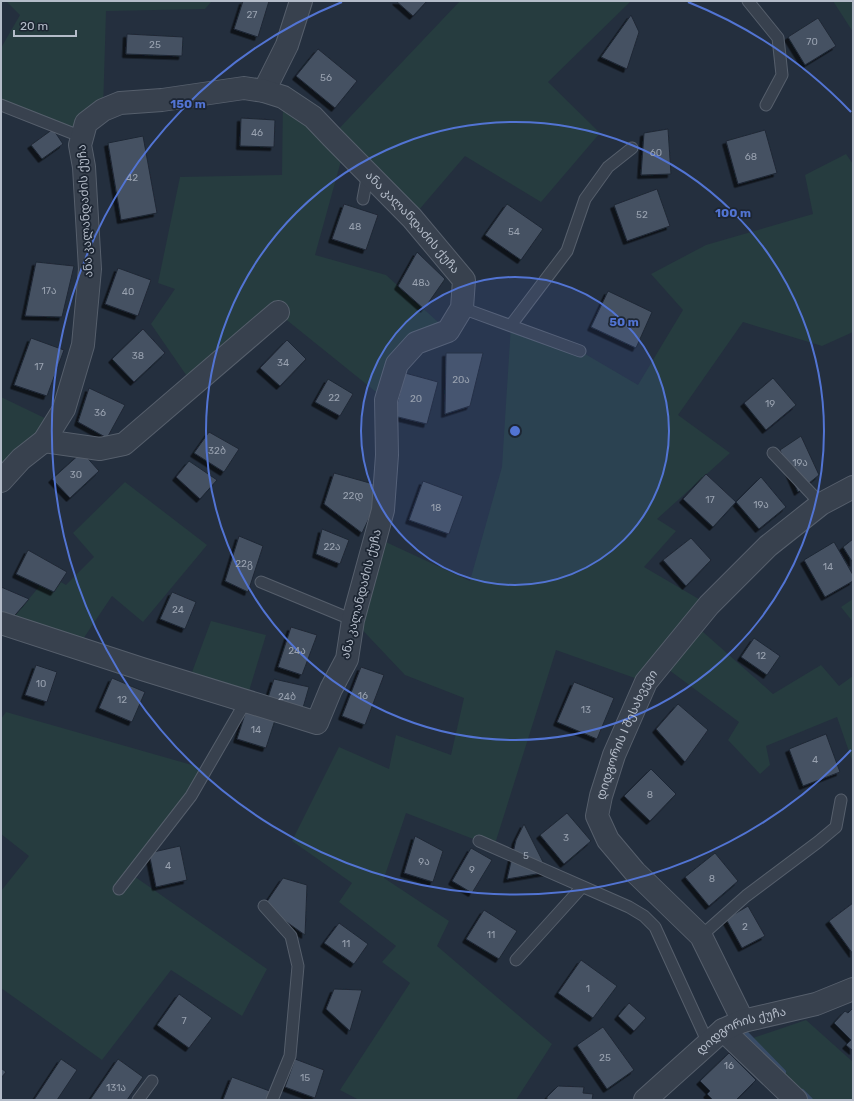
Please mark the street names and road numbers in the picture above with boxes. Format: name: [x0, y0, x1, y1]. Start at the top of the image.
street label: ანა კალანდაძის ქუჩა: [75, 144, 96, 278]
street label: ანა კალანდაძის ქუჩა: [363, 168, 462, 276]
street label: ანა კალანდაძის ქუჩა: [338, 528, 385, 661]
street label: დიდგორის I შესახვევი: [593, 667, 660, 802]
street label: დიდგორის ქუჩა: [693, 1004, 787, 1058]

